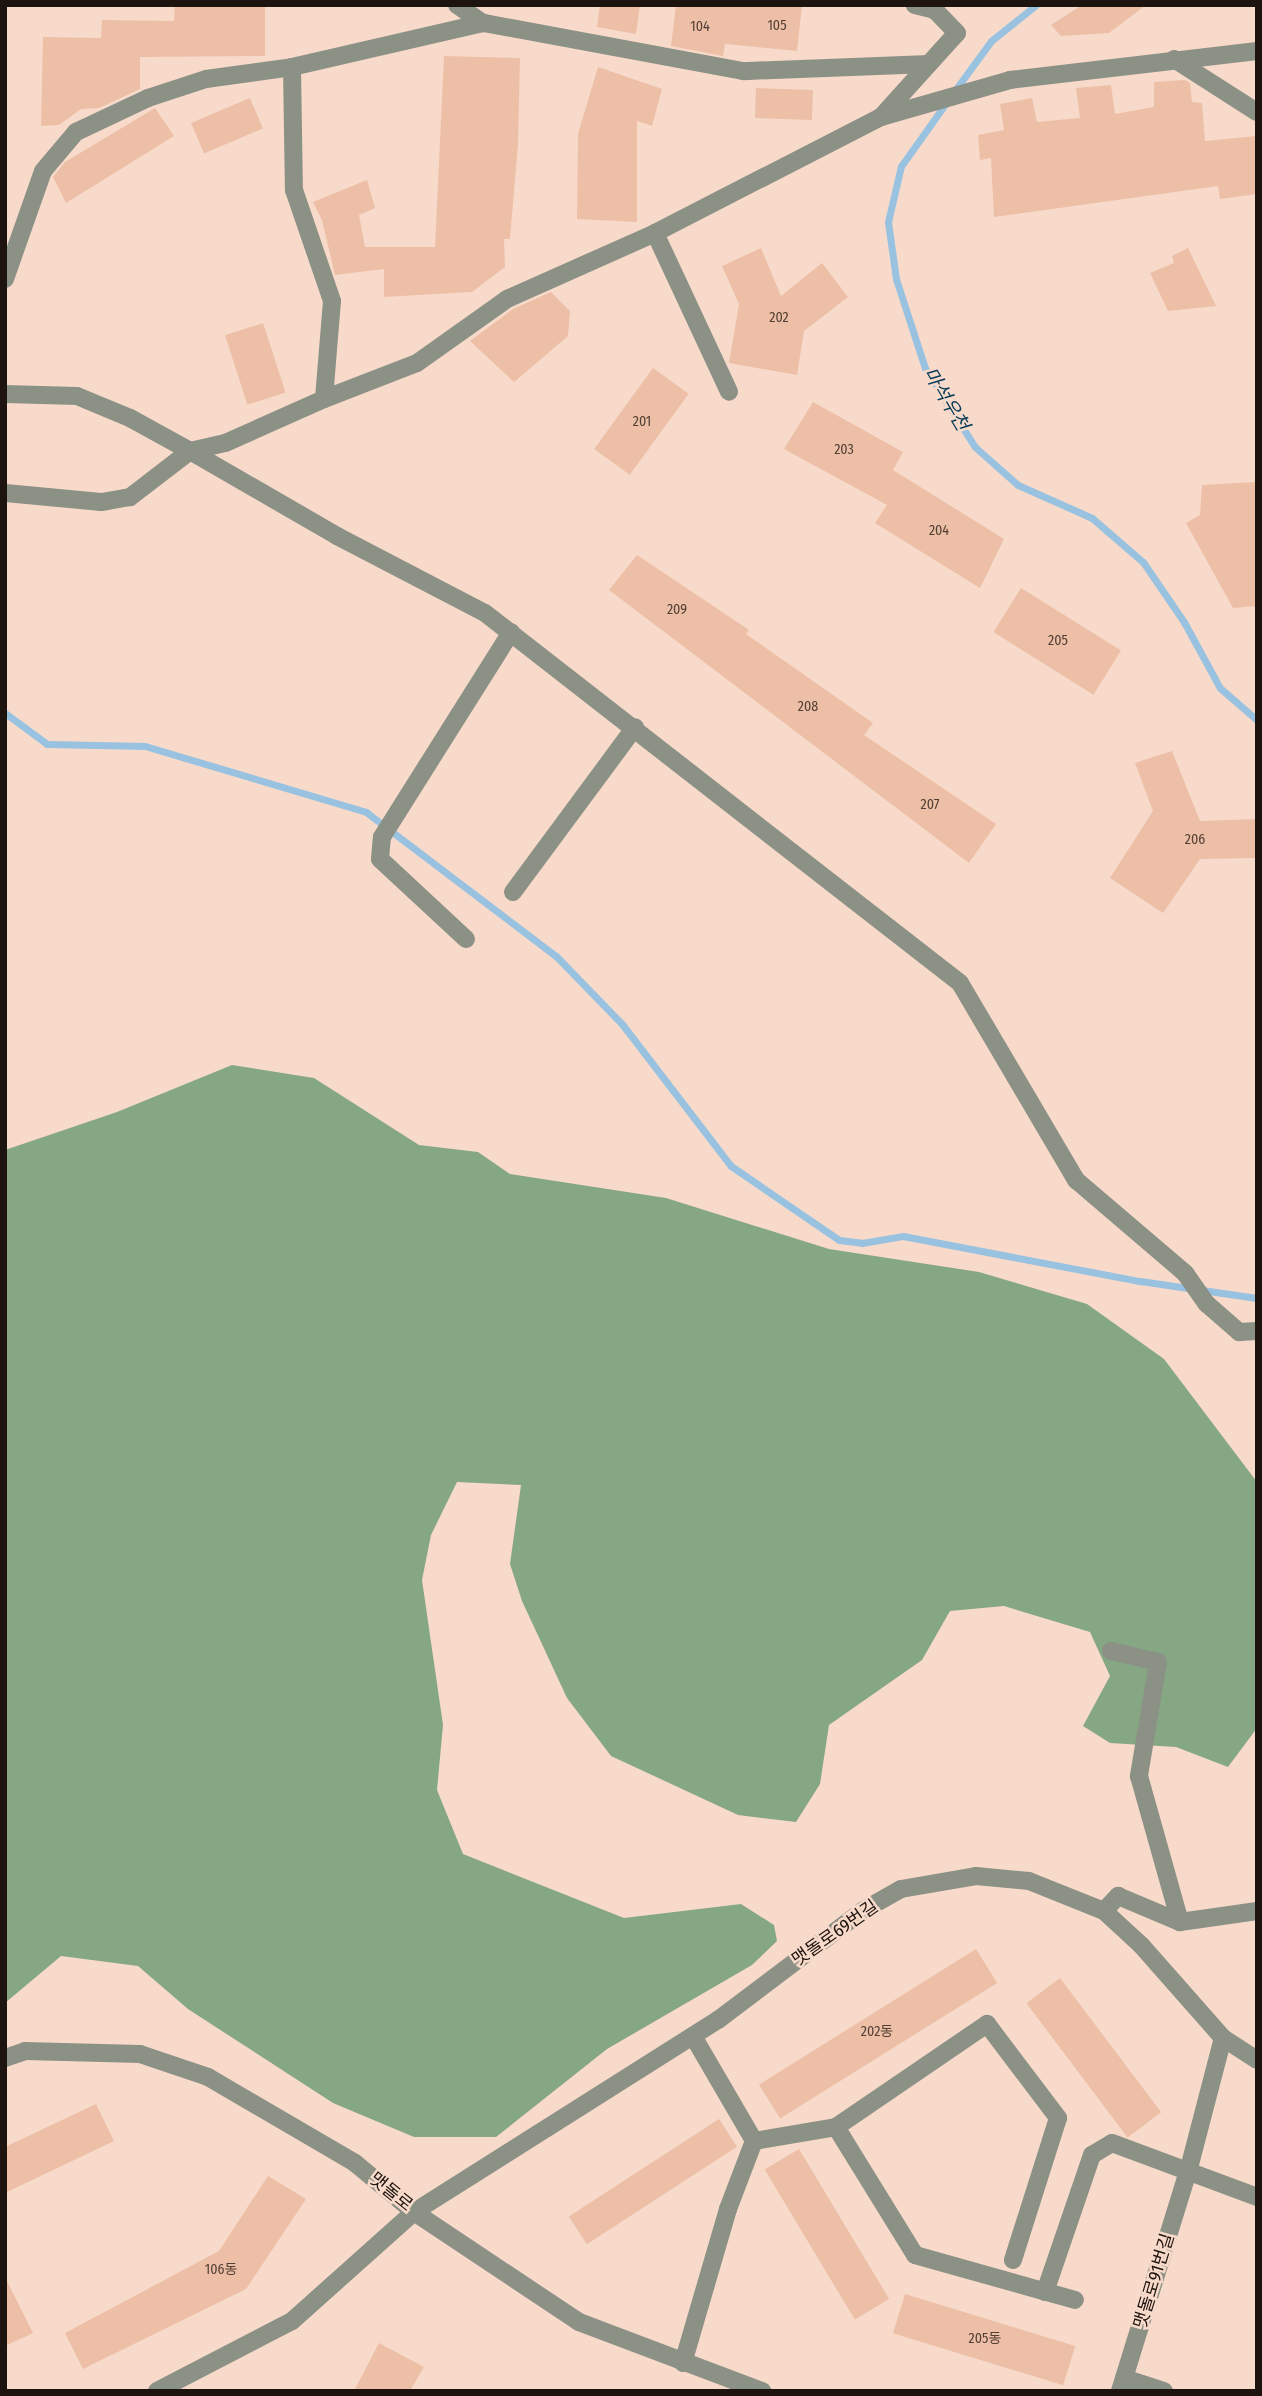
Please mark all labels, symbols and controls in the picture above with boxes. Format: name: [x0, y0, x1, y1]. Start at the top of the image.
house number: 105: [767, 18, 787, 34]
house number: 104: [690, 19, 710, 35]
house number: 202: [769, 310, 789, 326]
water label: 마석우천: [918, 363, 974, 435]
house number: 201: [633, 414, 651, 430]
house number: 203: [834, 442, 854, 458]
house number: 204: [929, 523, 949, 539]
house number: 209: [667, 602, 687, 618]
house number: 205: [1048, 633, 1068, 649]
house number: 208: [798, 699, 818, 715]
house number: 207: [921, 797, 939, 813]
house number: 206: [1185, 832, 1205, 848]
street label: 맷돌로69번길: [788, 1895, 882, 1971]
house number: 202동: [861, 2024, 893, 2040]
street label: 맷돌로: [365, 2168, 417, 2216]
street label: 맷돌로91번길: [1129, 2231, 1179, 2331]
house number: 106동: [205, 2262, 237, 2278]
house number: 205동: [969, 2331, 1001, 2347]

